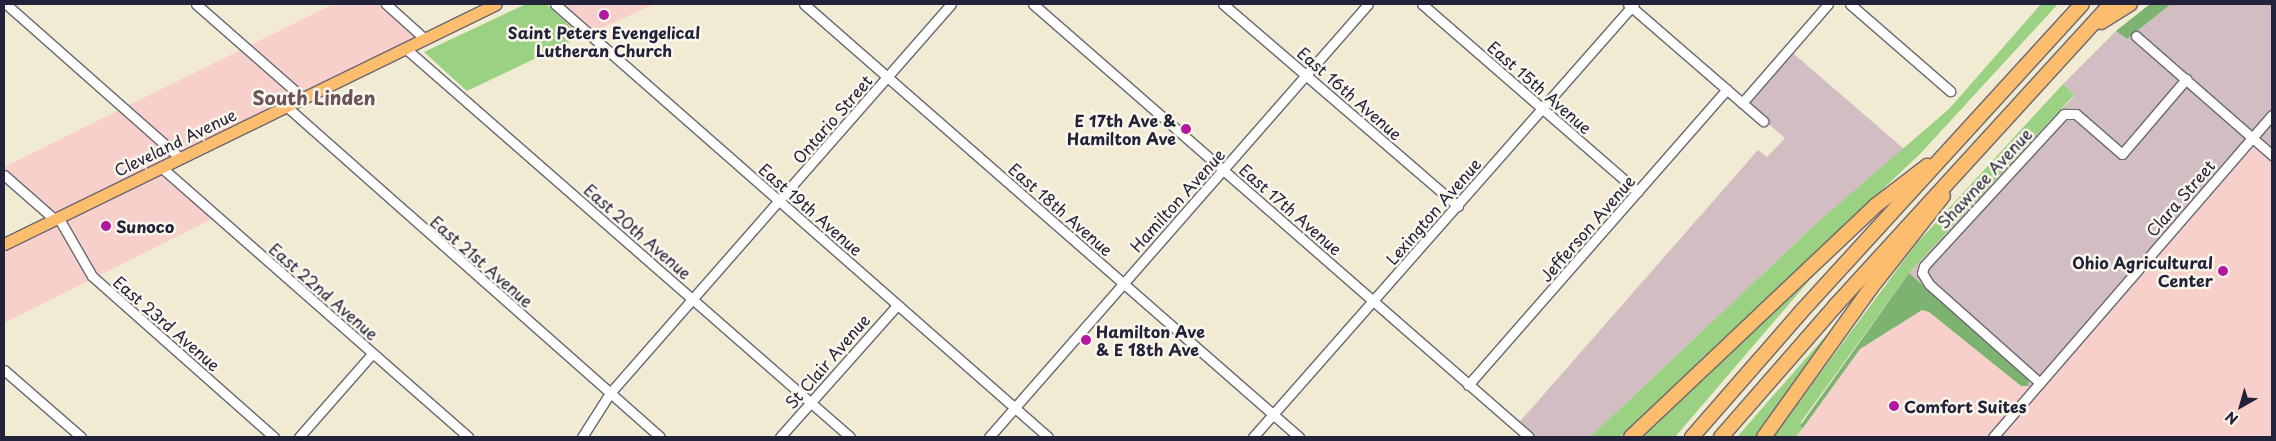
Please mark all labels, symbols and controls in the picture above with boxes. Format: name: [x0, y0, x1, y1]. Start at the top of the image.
marker: Saint Peters Evengelical Lutheran Church: [598, 9, 610, 21]
place label: Saint Peters Evengelical Lutheran Church: [507, 22, 701, 60]
street label: East 15th Avenue: [1484, 37, 1596, 137]
street label: East 16th Avenue: [1294, 42, 1406, 144]
street label: Ontario Street: [788, 70, 876, 168]
district label: South Linden: [252, 87, 376, 109]
street label: Cleveland Avenue: [111, 104, 239, 180]
place label: E 17th Ave & Hamilton Ave: [1067, 110, 1176, 148]
marker: E 17th Ave & Hamilton Ave: [1180, 123, 1192, 135]
street label: Shawnee Avenue: [1933, 124, 2035, 232]
street label: Hamilton Avenue: [1126, 145, 1228, 255]
street label: Lexington Avenue: [1382, 155, 1484, 267]
street label: Clara Street: [2141, 155, 2219, 241]
street label: East 19th Avenue: [755, 159, 867, 259]
street label: East 18th Avenue: [1005, 159, 1117, 259]
street label: East 17th Avenue: [1236, 159, 1346, 259]
street label: Jefferson Avenue: [1536, 172, 1638, 284]
street label: East 20th Avenue: [580, 179, 696, 283]
street label: East 21st Avenue: [426, 211, 538, 311]
place label: Sunoco: [116, 216, 174, 236]
marker: Sunoco: [100, 220, 112, 232]
street label: East 22nd Avenue: [265, 238, 383, 344]
place label: Ohio Agricultural Center: [2072, 252, 2213, 290]
marker: Ohio Agricultural Center: [2217, 265, 2229, 277]
street label: East 23rd Avenue: [109, 271, 225, 375]
street label: St Clair Avenue: [781, 310, 873, 412]
place label: Hamilton Ave & E 18th Ave: [1096, 321, 1205, 359]
marker: Hamilton Ave & E 18th Ave: [1080, 334, 1092, 346]
north arrow: [2216, 381, 2266, 431]
place label: Comfort Suites: [1904, 396, 2027, 416]
marker: Comfort Suites: [1888, 400, 1900, 412]
text: N: [2221, 407, 2242, 430]

